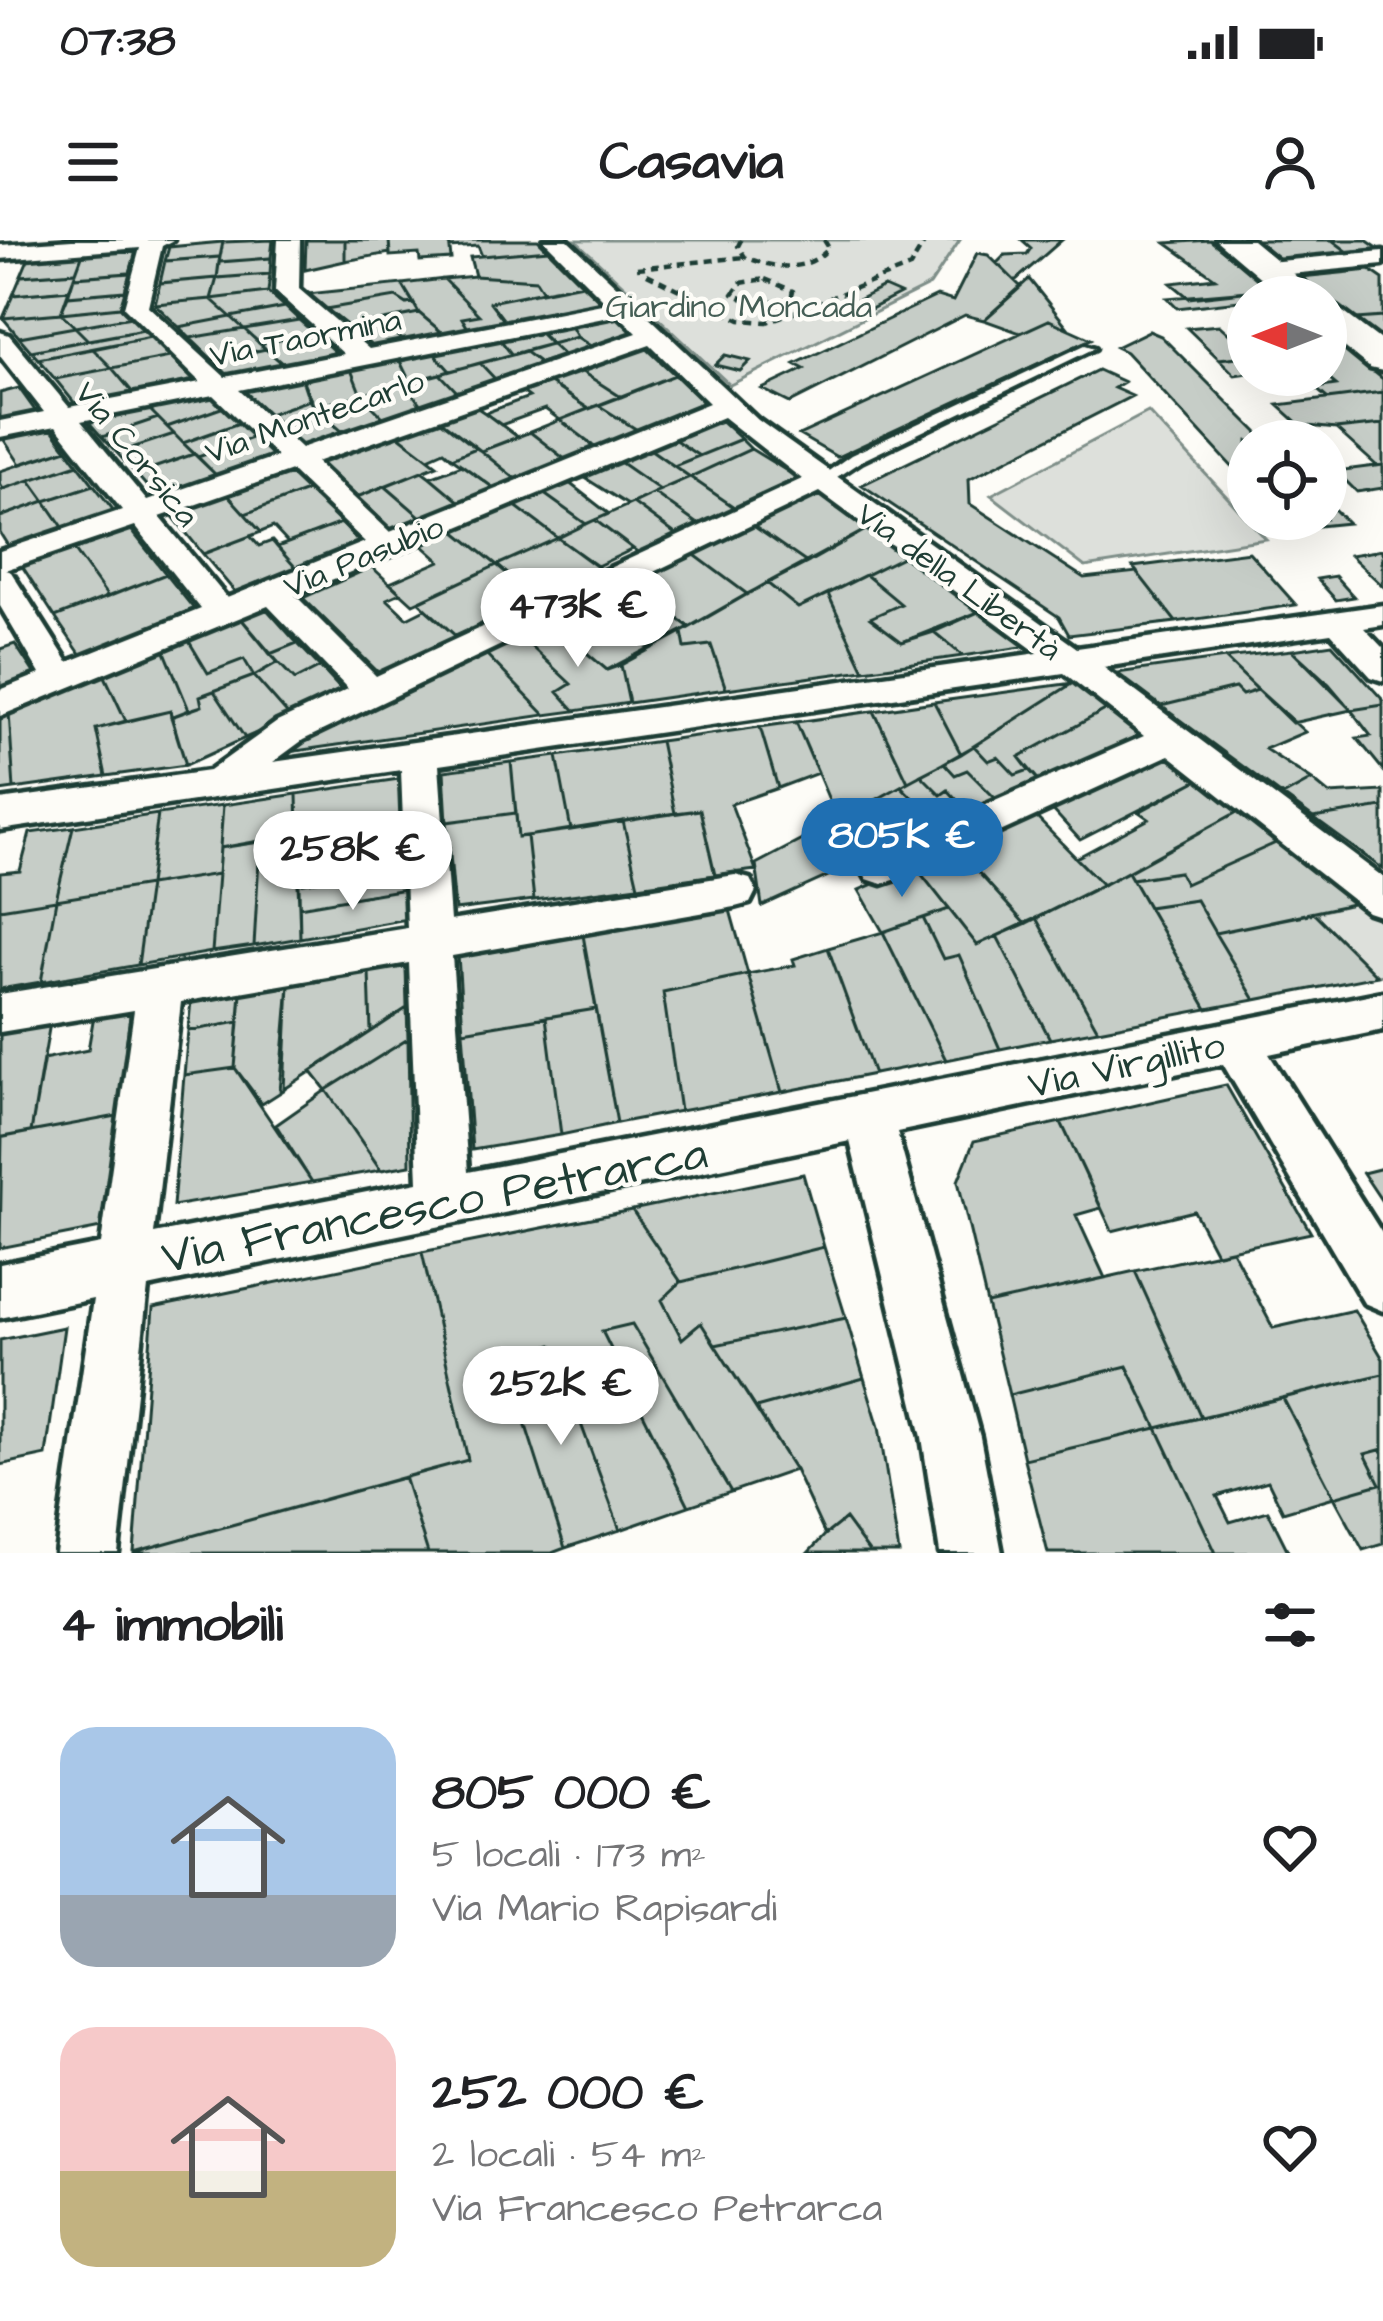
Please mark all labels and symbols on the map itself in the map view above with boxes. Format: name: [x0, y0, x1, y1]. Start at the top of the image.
north arrow: [1227, 276, 1347, 396]
park label: Giardino Moncada: [606, 284, 873, 330]
street label: Via Taormina: [206, 297, 405, 379]
street label: Via Montecarlo: [199, 358, 431, 476]
street label: Via Corsica: [63, 372, 210, 537]
street label: Via della Libertà: [847, 491, 1071, 672]
street label: Via Pasubio: [277, 504, 451, 610]
pin: 473K €: [480, 568, 676, 670]
pin: 805K €: [804, 798, 1000, 900]
pin: 258K €: [255, 811, 451, 913]
street label: Via Virgillito: [1023, 1019, 1230, 1113]
street label: Via Francesco Petrarca: [156, 1121, 713, 1291]
pin: 252K €: [463, 1346, 659, 1448]

